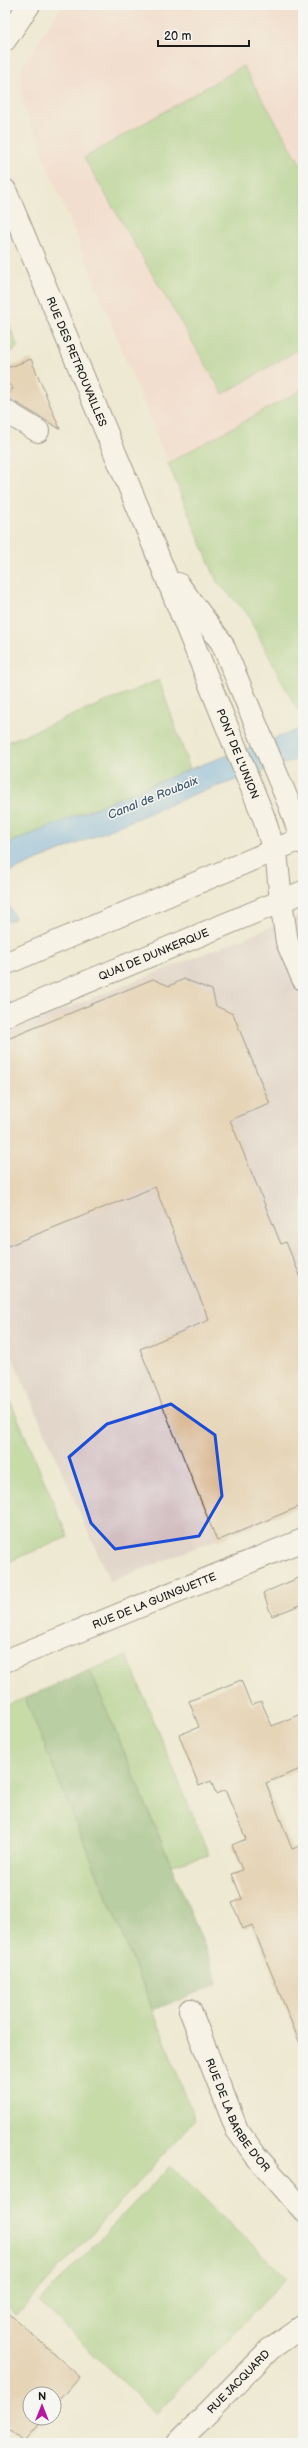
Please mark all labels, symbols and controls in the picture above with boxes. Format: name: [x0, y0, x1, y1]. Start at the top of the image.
scale bar: [158, 22, 249, 48]
text: 20 m: [164, 29, 191, 44]
street label: RUE DES RETROUVAILLES: [44, 295, 110, 429]
street label: PONT DE L'UNION: [214, 707, 262, 801]
water label: Canal de Roubaix: [106, 773, 201, 823]
street label: QUAI DE DUNKERQUE: [97, 925, 211, 983]
street label: RUE DE LA GUINGUETTE: [90, 1569, 218, 1631]
street label: RUE DE LA BARBE D'OR: [203, 2056, 273, 2174]
street label: RUE JACQUARD: [204, 2347, 272, 2416]
north arrow: [22, 2386, 62, 2426]
text: N: [38, 2390, 46, 2403]

